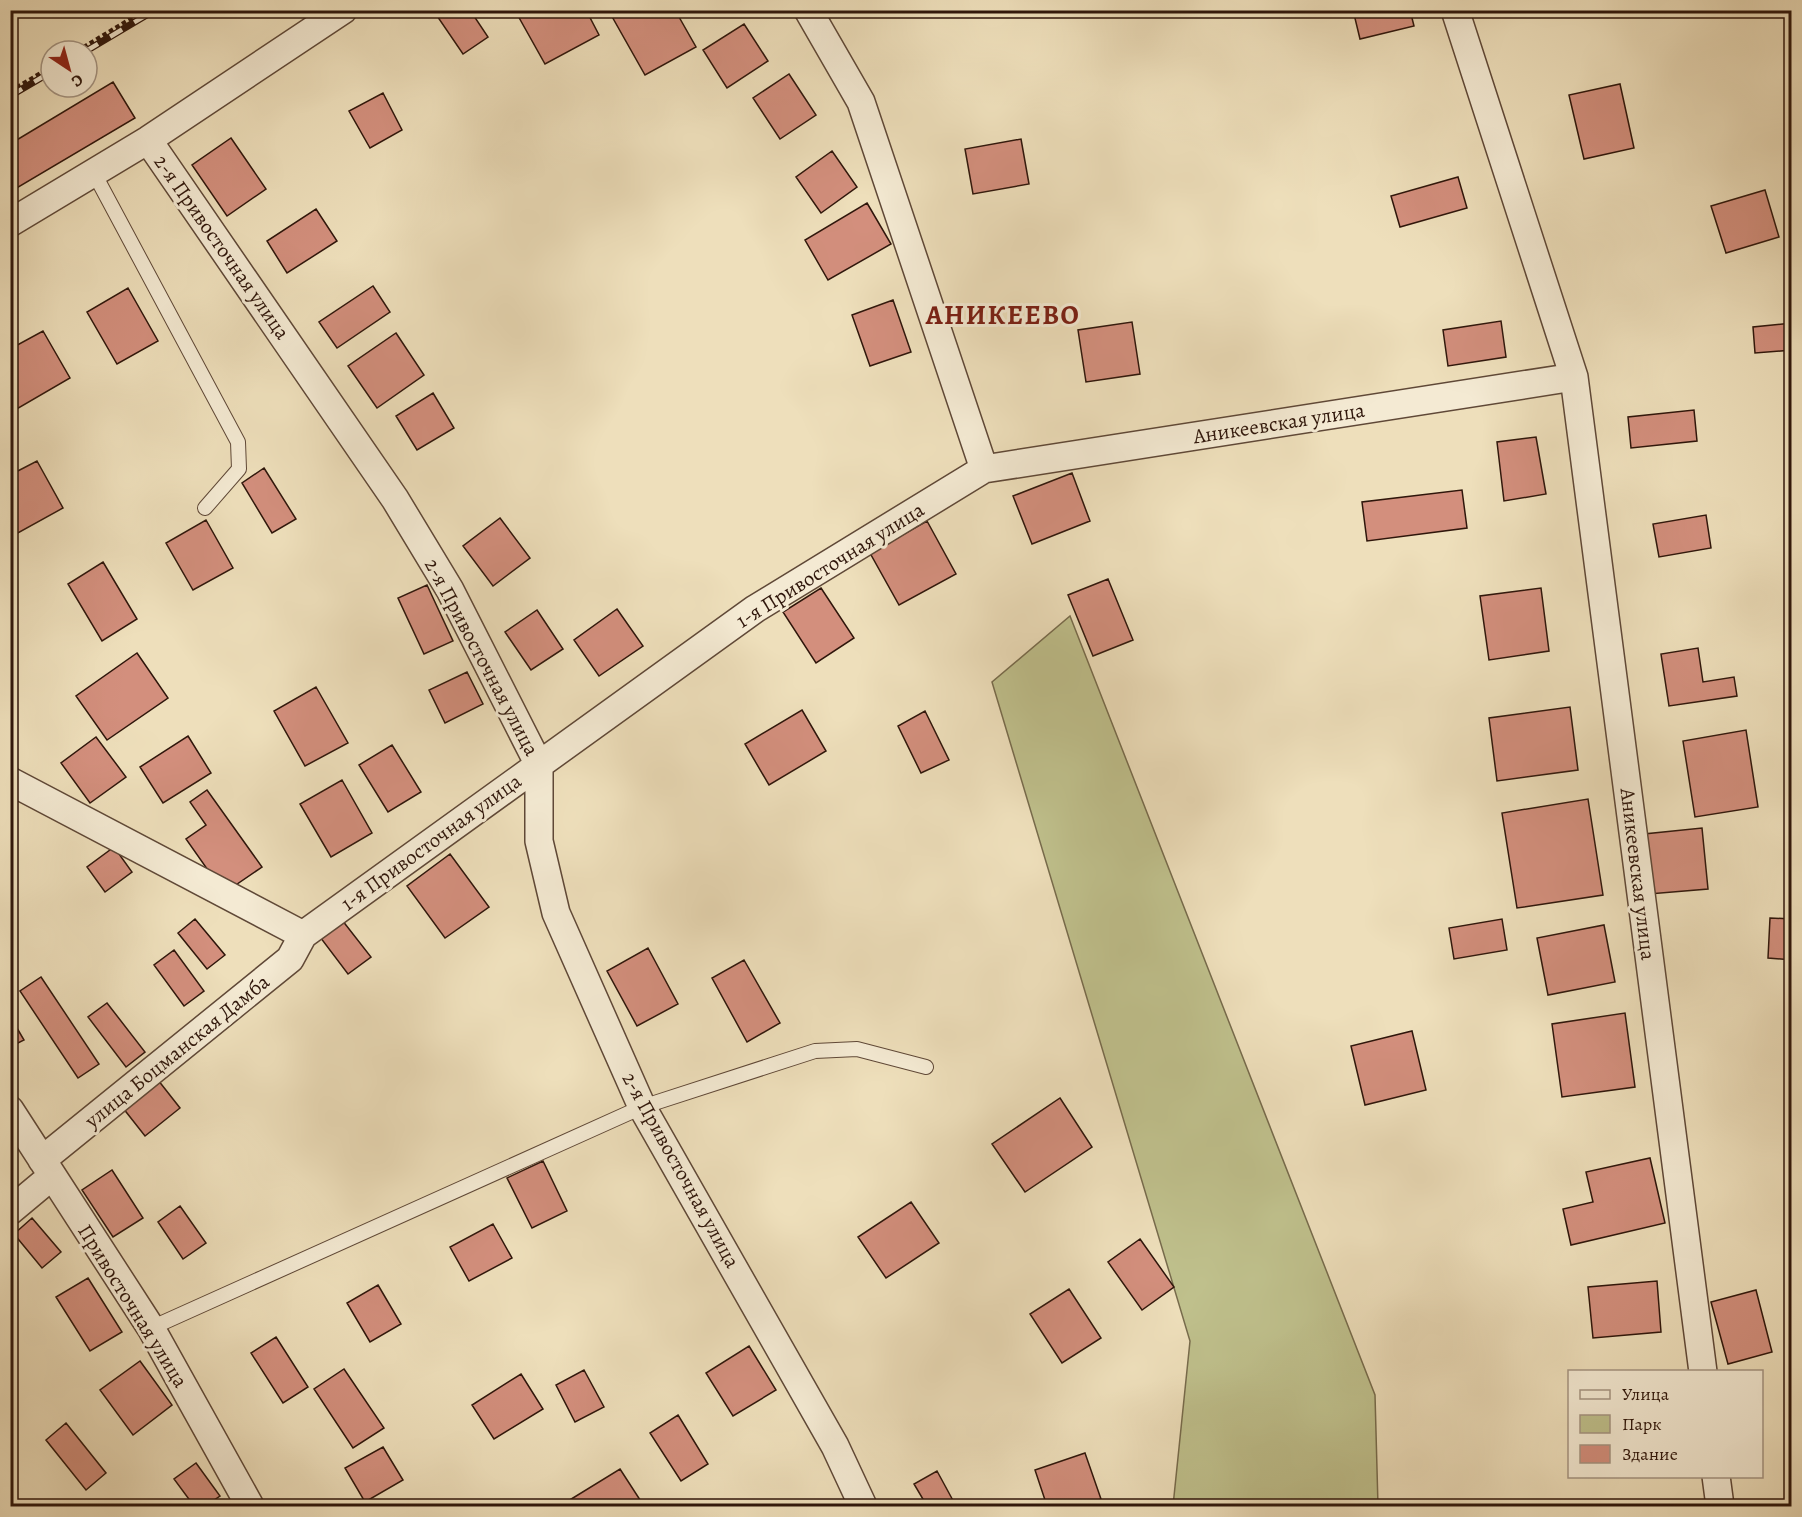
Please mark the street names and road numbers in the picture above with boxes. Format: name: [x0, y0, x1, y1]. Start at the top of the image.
street label: 2-я Привосточная улица: [148, 149, 297, 345]
street label: Аникеевская улица: [1190, 396, 1367, 451]
street label: 1-я Привосточная улица: [731, 496, 930, 634]
street label: 2-я Привосточная улица: [418, 553, 546, 761]
street label: 1-я Привосточная улица: [335, 767, 527, 917]
street label: Аникеевская улица: [1613, 785, 1662, 962]
street label: улица Боцманская Дамба: [78, 968, 275, 1135]
street label: 2-я Привосточная улица: [616, 1067, 747, 1273]
street label: Привосточная улица: [71, 1219, 195, 1393]

